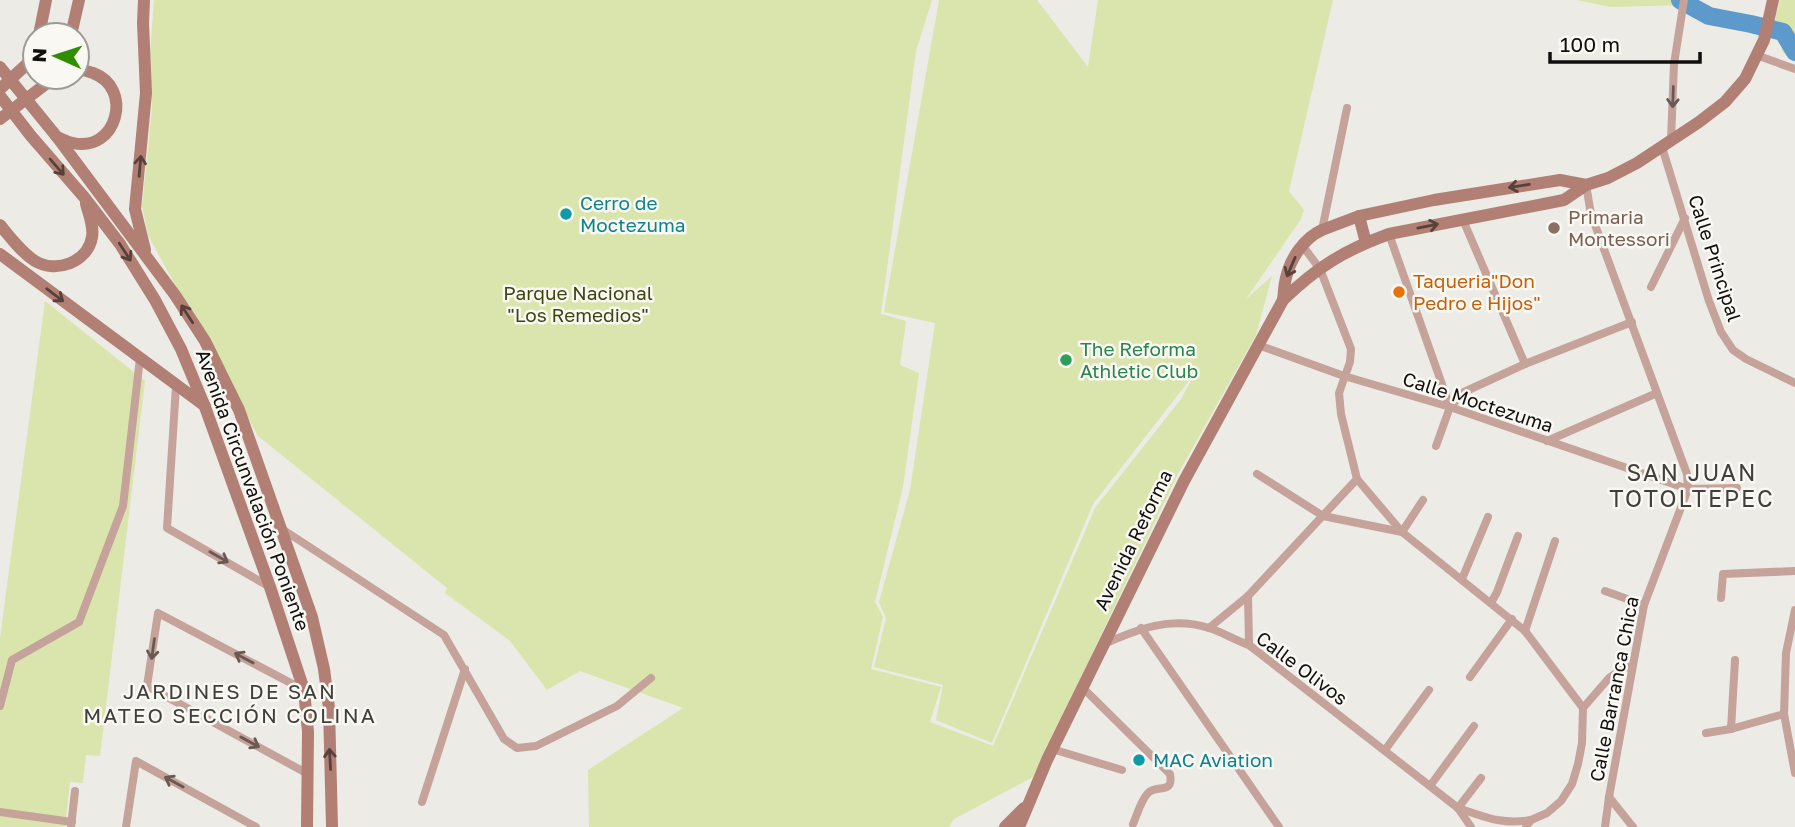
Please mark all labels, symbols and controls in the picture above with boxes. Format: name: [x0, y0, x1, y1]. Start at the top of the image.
north arrow: [21, 21, 91, 91]
scale bar: [1550, 21, 1700, 65]
text: 100 m: [1560, 31, 1620, 57]
text: N: [27, 47, 50, 63]
one-way arrow: [1666, 86, 1679, 109]
one-way arrow: [133, 155, 146, 178]
one-way arrow: [49, 157, 65, 175]
one-way arrow: [1508, 180, 1530, 193]
place label: Cerro de Moctezuma: [580, 191, 685, 236]
street label: Calle Principal: [1684, 192, 1747, 324]
place label: Primaria Montessori: [1568, 205, 1670, 250]
marker: Cerro de Moctezuma: [558, 206, 574, 222]
one-way arrow: [1416, 219, 1439, 233]
marker: Primaria Montessori: [1546, 220, 1562, 236]
one-way arrow: [117, 242, 132, 261]
one-way arrow: [1283, 256, 1296, 277]
place label: Taqueria"Don Pedro e Hijos": [1413, 269, 1541, 314]
park label: Parque Nacional "Los Remedios": [503, 281, 653, 326]
marker: Taqueria"Don Pedro e Hijos": [1391, 284, 1407, 300]
one-way arrow: [45, 288, 64, 302]
one-way arrow: [180, 305, 194, 324]
place label: The Reforma Athletic Club: [1080, 337, 1198, 382]
street label: Avenida Circunvalación Poniente: [192, 346, 315, 634]
marker: The Reforma Athletic Club: [1058, 352, 1074, 368]
street label: Calle Moctezuma: [1400, 366, 1556, 437]
district label: SAN JUAN TOTOLTEPEC: [1609, 458, 1775, 512]
street label: Avenida Reforma: [1089, 466, 1177, 614]
one-way arrow: [208, 551, 228, 565]
street label: Calle Barranca Chica: [1584, 594, 1643, 784]
street label: Calle Olivos: [1252, 626, 1352, 709]
one-way arrow: [146, 637, 159, 660]
one-way arrow: [234, 651, 254, 665]
district label: JARDINES DE SAN MATEO SECCIÓN COLINA: [83, 678, 377, 728]
one-way arrow: [239, 736, 260, 749]
one-way arrow: [324, 748, 337, 771]
place label: MAC Aviation: [1153, 748, 1273, 771]
marker: MAC Aviation: [1131, 752, 1147, 768]
one-way arrow: [165, 775, 185, 789]

